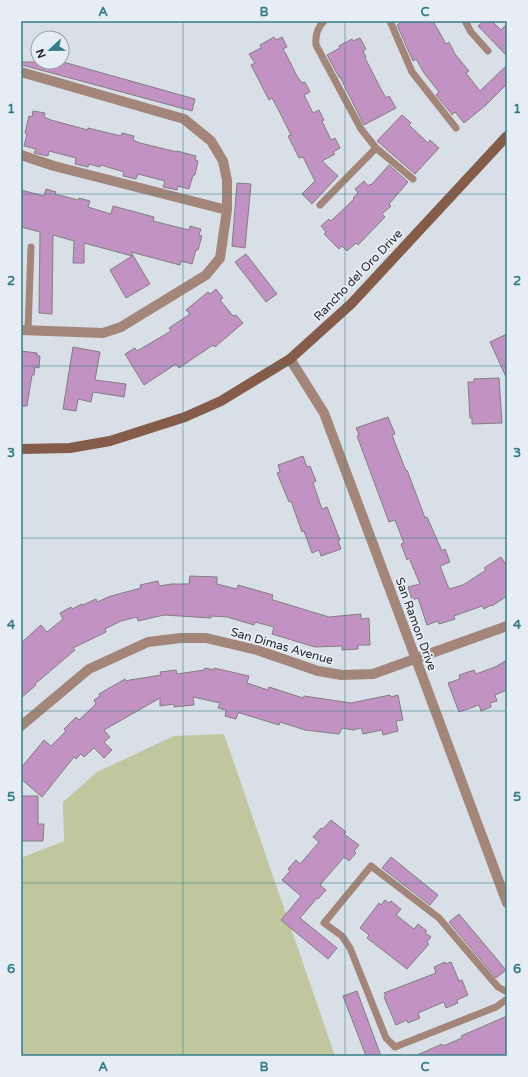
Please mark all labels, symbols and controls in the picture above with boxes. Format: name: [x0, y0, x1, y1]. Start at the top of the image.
text: A: [98, 4, 108, 20]
text: B: [259, 4, 269, 20]
text: C: [420, 4, 430, 20]
north arrow: [30, 30, 70, 70]
text: N: [34, 47, 49, 60]
text: 1: [7, 101, 15, 117]
text: 1: [513, 101, 521, 117]
street label: Rancho del Oro Drive: [311, 226, 405, 323]
text: 2: [7, 273, 15, 289]
text: 2: [513, 273, 521, 289]
text: 3: [7, 445, 15, 461]
text: 3: [513, 445, 521, 461]
street label: San Ramon Drive: [393, 575, 439, 673]
text: 4: [7, 617, 16, 633]
text: 4: [513, 617, 522, 633]
street label: San Dimas Avenue: [229, 625, 335, 667]
text: 5: [7, 789, 15, 805]
text: 5: [513, 789, 521, 805]
text: 6: [7, 961, 15, 977]
text: 6: [513, 961, 521, 977]
text: A: [98, 1059, 108, 1075]
text: B: [259, 1059, 269, 1075]
text: C: [420, 1059, 430, 1075]

